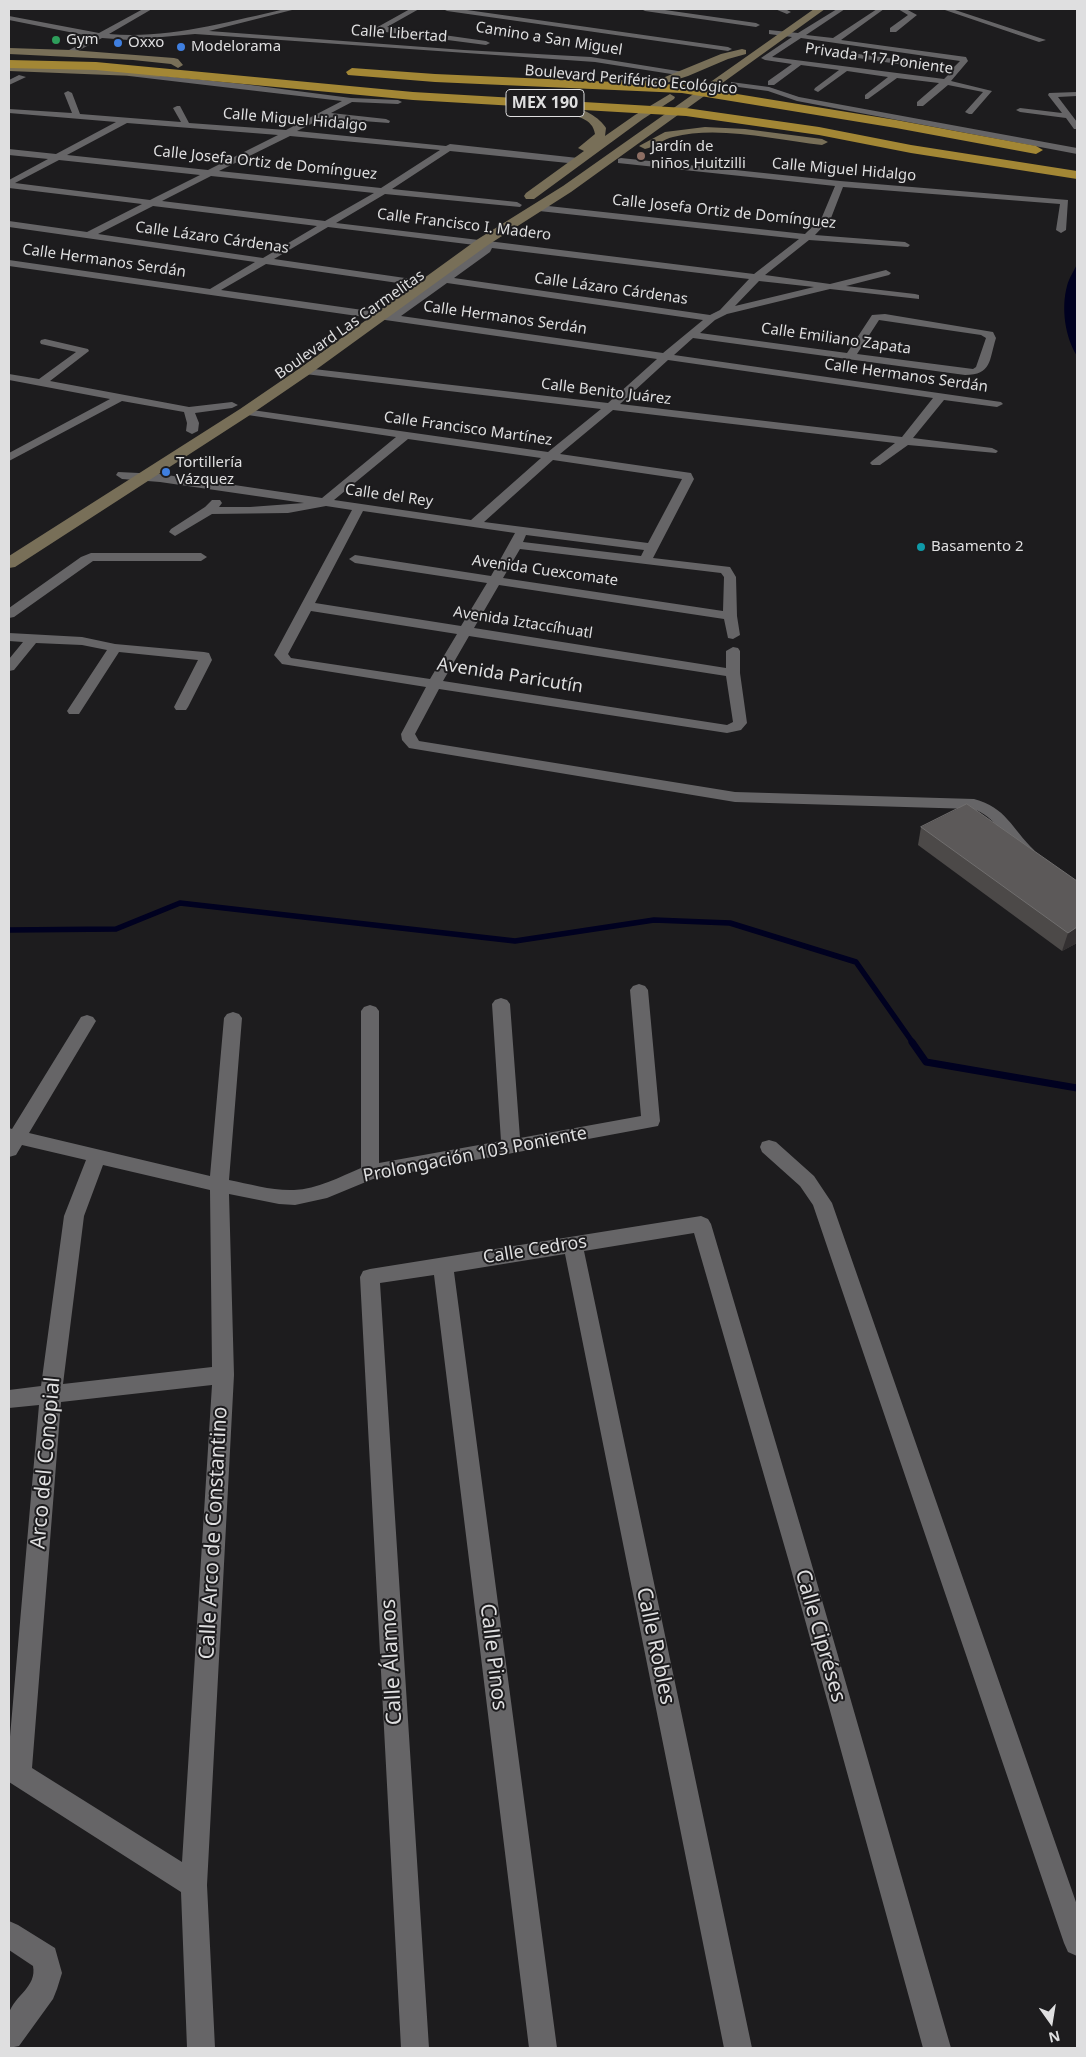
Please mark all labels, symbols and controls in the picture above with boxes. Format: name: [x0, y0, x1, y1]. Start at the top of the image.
street label: Camino a San Miguel: [474, 18, 624, 60]
street label: Calle Libertad: [350, 22, 448, 46]
place label: Gym: [66, 31, 99, 49]
marker: Gym: [50, 34, 62, 46]
place label: Oxxo: [128, 34, 164, 52]
marker: Oxxo: [112, 37, 124, 49]
place label: Modelorama: [191, 38, 281, 56]
street label: Privada 117 Poniente: [804, 40, 954, 78]
marker: Modelorama: [175, 41, 187, 53]
street label: Boulevard Periférico Ecológico: [524, 62, 738, 98]
road number: MEX 190: [506, 90, 584, 116]
street label: Calle Miguel Hidalgo: [222, 105, 368, 135]
place label: Jardín de niños Huitzilli: [651, 138, 746, 173]
street label: Calle Josefa Ortiz de Domínguez: [152, 142, 378, 184]
marker: Jardín de niños Huitzilli: [635, 150, 647, 162]
street label: Calle Miguel Hidalgo: [771, 155, 917, 185]
street label: Calle Josefa Ortiz de Domínguez: [611, 191, 837, 233]
street label: Calle Francisco I. Madero: [376, 205, 552, 245]
street label: Calle Lázaro Cárdenas: [134, 218, 290, 258]
street label: Calle Hermanos Serdán: [21, 241, 187, 281]
street label: Boulevard Las Carmelitas: [272, 267, 428, 383]
street label: Calle Lázaro Cárdenas: [533, 269, 689, 309]
street label: Calle Hermanos Serdán: [422, 298, 588, 338]
street label: Calle Emiliano Zapata: [760, 320, 912, 358]
street label: Calle Hermanos Serdán: [823, 356, 989, 396]
street label: Calle Benito Juárez: [540, 375, 672, 409]
street label: Calle Francisco Martínez: [383, 408, 553, 450]
place label: Tortillería Vázquez: [176, 454, 243, 489]
marker: Tortillería Vázquez: [160, 466, 172, 478]
street label: Calle del Rey: [344, 481, 434, 511]
place label: Basamento 2: [931, 538, 1023, 556]
marker: Basamento 2: [915, 541, 927, 553]
street label: Avenida Cuexcomate: [471, 552, 619, 590]
street label: Avenida Iztaccíhuatl: [452, 603, 594, 643]
street label: Avenida Paricutín: [435, 654, 585, 698]
street label: Prolongación 103 Poniente: [361, 1123, 589, 1187]
street label: Calle Cedros: [482, 1231, 588, 1269]
street label: Arco del Conopial: [26, 1376, 66, 1550]
street label: Calle Arco de Constantino: [195, 1406, 233, 1660]
street label: Calle Cipréses: [789, 1567, 851, 1705]
street label: Calle Robles: [630, 1585, 680, 1707]
street label: Calle Álamos: [376, 1598, 408, 1726]
street label: Calle Pinos: [474, 1602, 512, 1712]
north arrow: [1026, 1997, 1076, 2047]
text: N: [1047, 2027, 1062, 2048]

